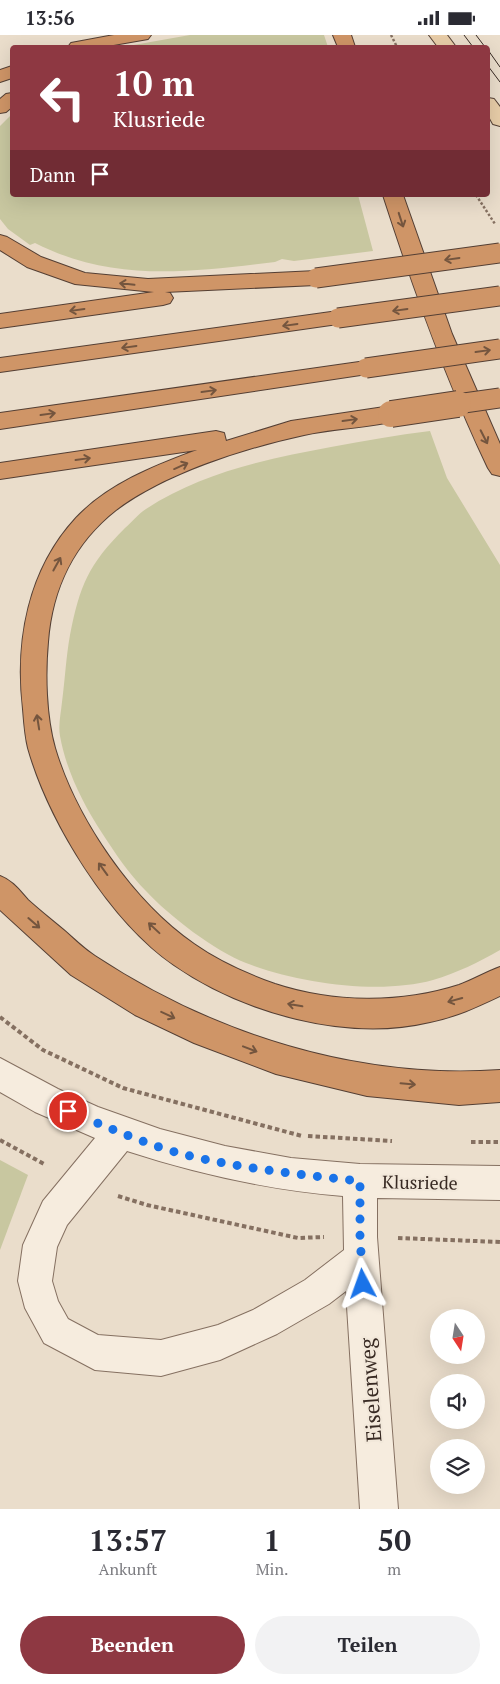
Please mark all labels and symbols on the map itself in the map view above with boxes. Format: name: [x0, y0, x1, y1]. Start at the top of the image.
one-way arrow: [397, 212, 406, 227]
one-way arrow: [444, 254, 460, 264]
one-way arrow: [120, 279, 136, 289]
one-way arrow: [69, 305, 85, 315]
one-way arrow: [392, 305, 408, 315]
one-way arrow: [282, 320, 298, 330]
one-way arrow: [121, 342, 137, 352]
one-way arrow: [475, 346, 491, 356]
one-way arrow: [201, 385, 217, 395]
one-way arrow: [40, 409, 56, 419]
one-way arrow: [341, 415, 357, 425]
one-way arrow: [480, 429, 489, 444]
one-way arrow: [75, 454, 91, 464]
one-way arrow: [173, 460, 188, 470]
one-way arrow: [53, 557, 62, 572]
one-way arrow: [32, 714, 42, 730]
one-way arrow: [98, 862, 109, 876]
one-way arrow: [28, 917, 41, 929]
one-way arrow: [148, 922, 161, 934]
one-way arrow: [448, 996, 464, 1005]
one-way arrow: [288, 999, 304, 1009]
one-way arrow: [160, 1010, 175, 1020]
one-way arrow: [242, 1045, 257, 1054]
one-way arrow: [400, 1079, 416, 1089]
pin: [47, 1090, 89, 1132]
street label: Klusriede: [382, 1169, 458, 1195]
position arrow: [336, 1257, 388, 1309]
north arrow: [430, 1309, 485, 1364]
street label: Eiselenweg: [352, 1336, 388, 1443]

